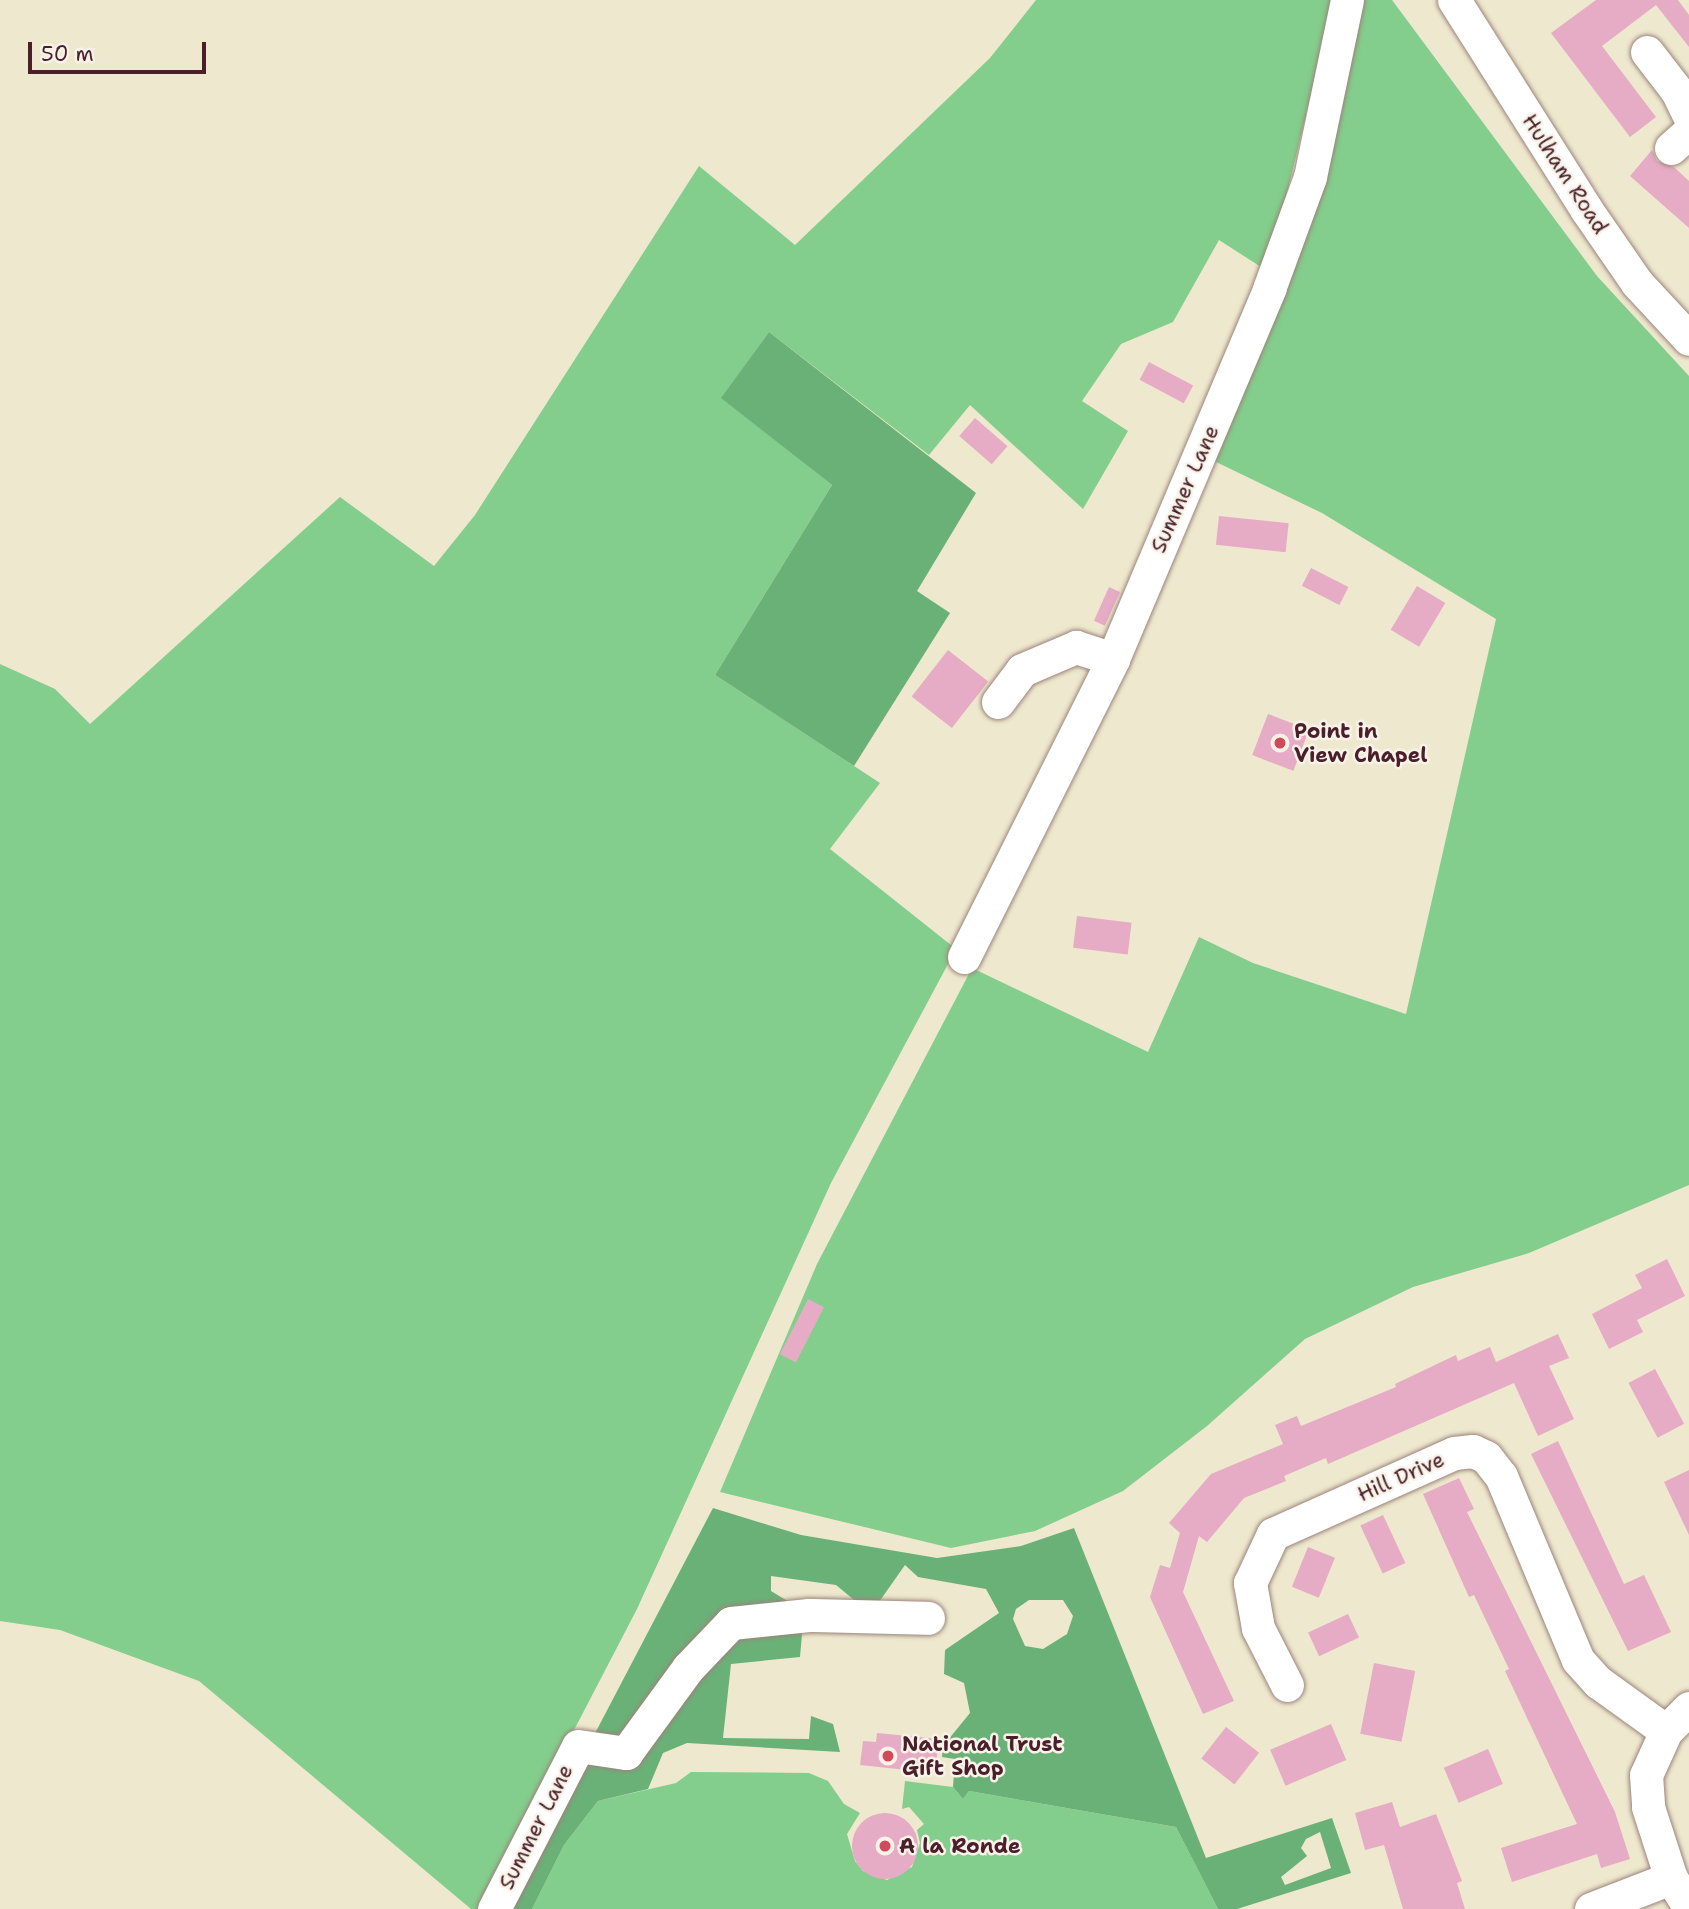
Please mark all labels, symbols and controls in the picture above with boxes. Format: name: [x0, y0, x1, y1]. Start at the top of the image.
scale bar: [32, 28, 210, 72]
text: 50 m: [41, 40, 94, 68]
street label: Hulham Road: [1517, 109, 1613, 239]
street label: Summer Lane: [1146, 421, 1224, 557]
place label: Point in View Chapel: [1294, 718, 1428, 768]
marker: Point in View Chapel: [1272, 735, 1288, 751]
street label: Hill Drive: [1354, 1447, 1448, 1507]
place label: National Trust Gift Shop: [902, 1731, 1062, 1781]
marker: National Trust Gift Shop: [880, 1748, 896, 1764]
street label: Summer Lane: [494, 1760, 578, 1894]
place label: A la Ronde: [899, 1833, 1020, 1859]
marker: A la Ronde: [877, 1838, 893, 1854]

